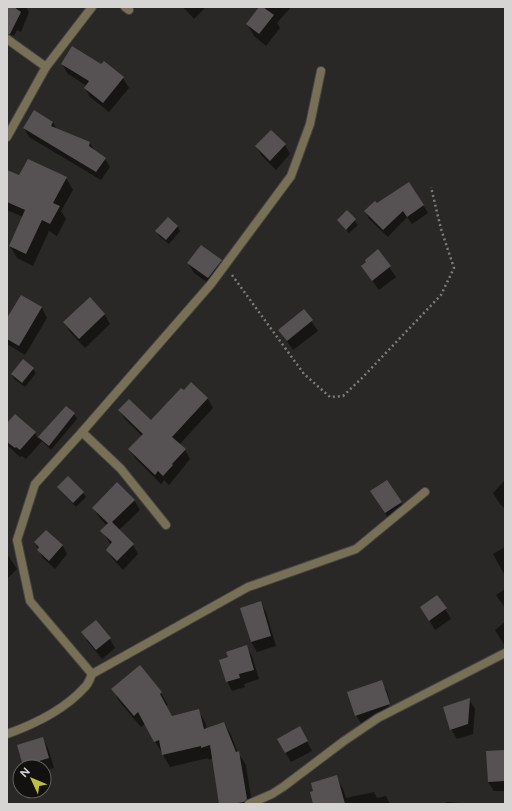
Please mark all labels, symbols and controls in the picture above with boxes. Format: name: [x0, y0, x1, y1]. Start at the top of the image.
north arrow: [12, 759, 52, 799]
text: N: [18, 765, 33, 780]

